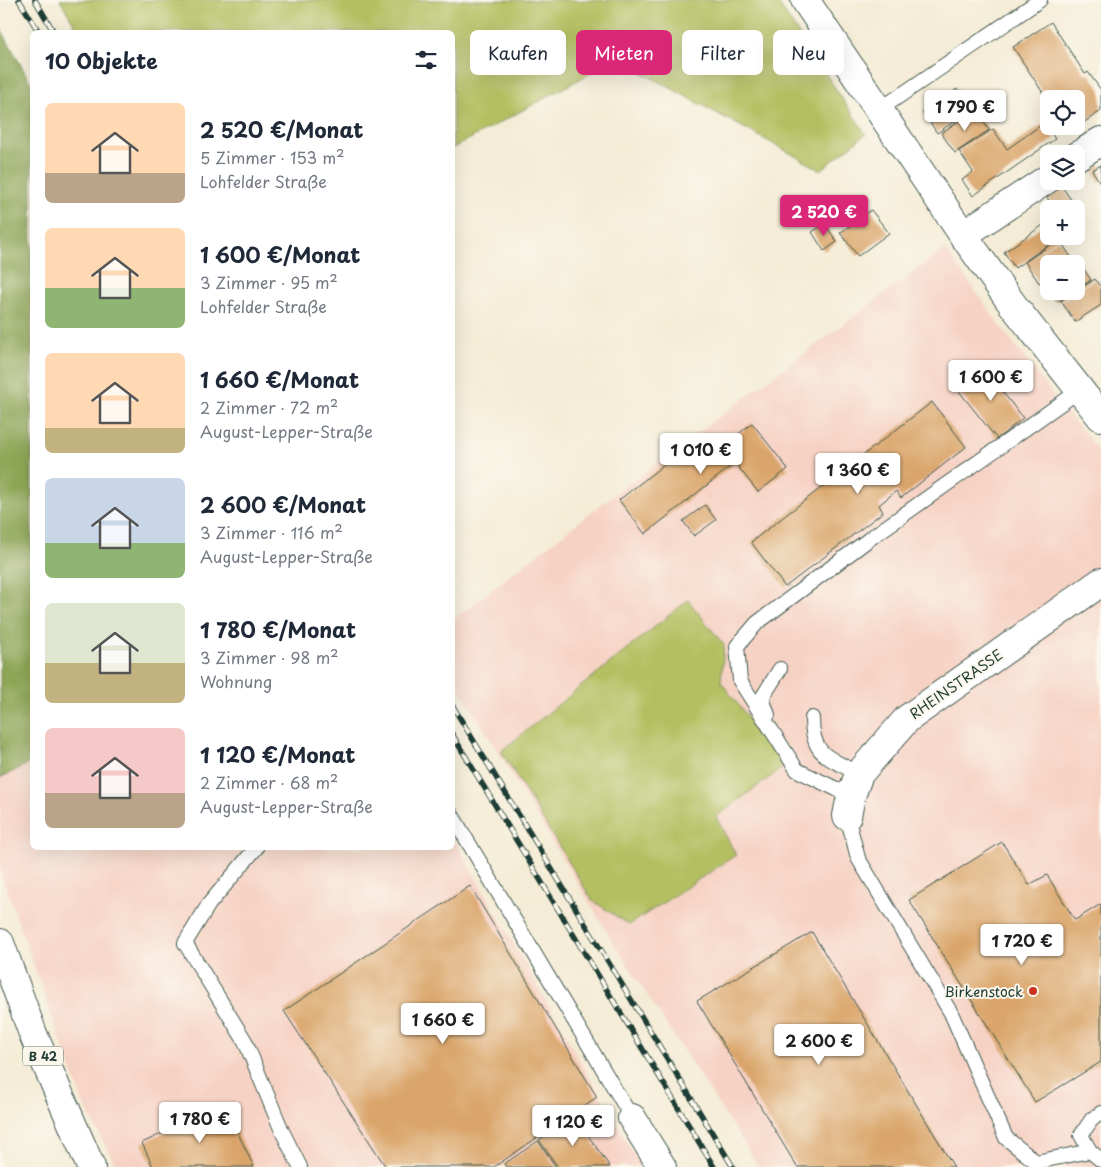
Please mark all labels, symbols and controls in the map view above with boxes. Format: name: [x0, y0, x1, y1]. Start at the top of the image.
chip: Kaufen: [470, 30, 566, 75]
chip: Mieten: [576, 30, 672, 75]
chip: Filter: [682, 30, 763, 75]
chip: Neu: [773, 30, 844, 75]
text: 10 Objekte: [45, 44, 158, 76]
icon: filters: [412, 46, 440, 74]
pin: 1 790 €: [919, 90, 1011, 132]
map controls: [1040, 90, 1085, 300]
button: locate: [1040, 90, 1085, 135]
text: 1 790 €: [935, 94, 995, 118]
text: 2 520 €/Monat: [200, 113, 363, 145]
icon: home: [85, 123, 145, 183]
text: 5 Zimmer · 153 m²: [200, 145, 345, 169]
button: layers: [1040, 145, 1085, 190]
text: Lohfelder Straße: [200, 169, 327, 193]
pin: 2 520 €: [778, 194, 870, 237]
text: 2 520 €: [791, 199, 857, 223]
button: +: [1040, 200, 1085, 245]
text: 1 600 €/Monat: [200, 238, 360, 270]
icon: home: [85, 248, 145, 308]
button: −: [1040, 255, 1085, 300]
text: 3 Zimmer · 95 m²: [200, 270, 338, 294]
text: Lohfelder Straße: [200, 294, 327, 318]
pin: 1 600 €: [945, 360, 1037, 402]
text: 1 660 €/Monat: [200, 363, 359, 395]
text: 1 600 €: [959, 364, 1023, 388]
icon: home: [85, 373, 145, 433]
text: 2 Zimmer · 72 m²: [200, 395, 338, 419]
text: August-Lepper-Straße: [200, 419, 373, 443]
pin: 1 010 €: [655, 432, 747, 475]
text: 1 010 €: [671, 437, 731, 461]
pin: 1 360 €: [812, 452, 904, 495]
text: 1 360 €: [826, 457, 890, 481]
text: 2 600 €/Monat: [200, 488, 366, 520]
icon: home: [85, 498, 145, 558]
text: 3 Zimmer · 116 m²: [200, 520, 343, 544]
text: August-Lepper-Straße: [200, 544, 373, 568]
text: 1 780 €/Monat: [200, 613, 356, 645]
icon: home: [85, 623, 145, 683]
street label: RHEINSTRASSE: [905, 644, 1007, 724]
text: 3 Zimmer · 98 m²: [200, 645, 339, 669]
text: Wohnung: [200, 669, 272, 693]
text: 1 120 €/Monat: [200, 738, 355, 770]
icon: home: [85, 748, 145, 808]
text: 2 Zimmer · 68 m²: [200, 770, 338, 794]
text: August-Lepper-Straße: [200, 794, 373, 818]
pin: 1 720 €: [976, 924, 1068, 966]
text: 1 720 €: [991, 928, 1053, 952]
place label: Birkenstock: [944, 981, 1023, 1002]
marker: Birkenstock: [1027, 985, 1039, 997]
pin: 1 660 €: [397, 1002, 489, 1045]
text: 1 660 €: [412, 1007, 474, 1031]
pin: 2 600 €: [773, 1024, 865, 1066]
text: 2 600 €: [785, 1028, 853, 1052]
road number: B 42: [23, 1046, 63, 1066]
pin: 1 780 €: [154, 1102, 246, 1144]
pin: 1 120 €: [527, 1104, 619, 1147]
text: 1 780 €: [170, 1106, 230, 1130]
text: 1 120 €: [543, 1109, 603, 1133]

